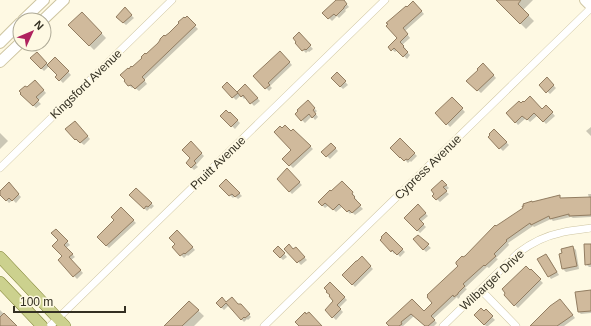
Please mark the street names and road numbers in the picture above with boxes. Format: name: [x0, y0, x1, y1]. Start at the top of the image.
street label: Kingsford Avenue: [47, 46, 125, 122]
street label: Cypress Avenue: [392, 131, 464, 202]
street label: Pruitt Avenue: [188, 133, 249, 193]
street label: Wilbarger Drive: [457, 246, 527, 313]

